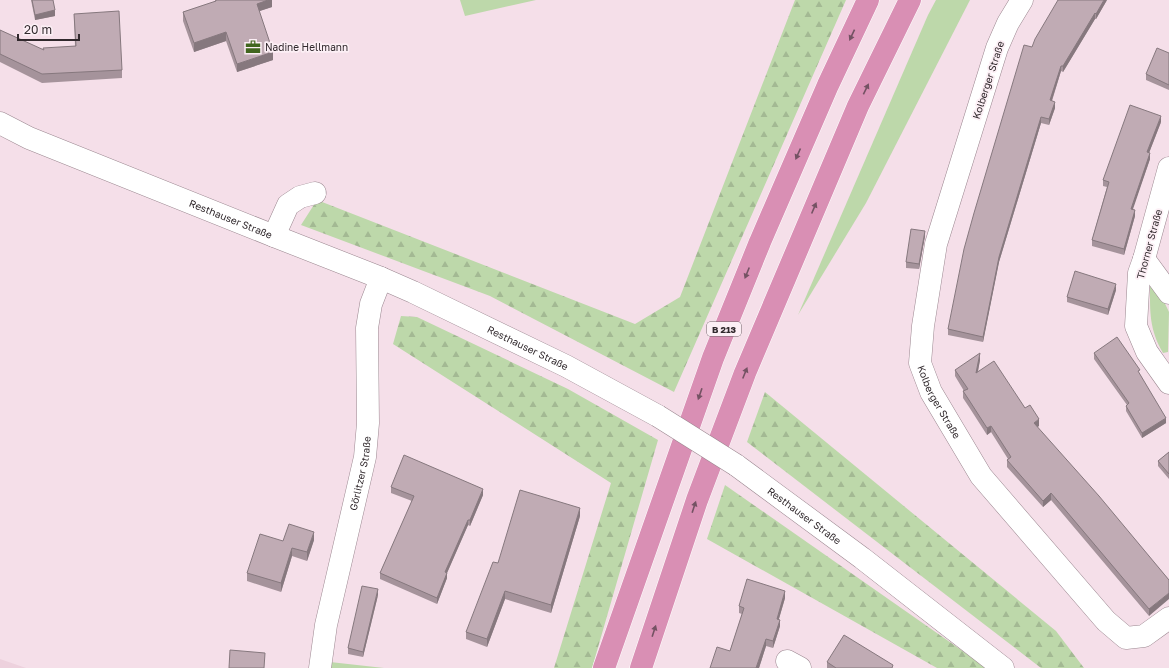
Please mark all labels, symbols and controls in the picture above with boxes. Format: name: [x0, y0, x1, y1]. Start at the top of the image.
scale bar: [18, 16, 79, 42]
text: 20 m: [24, 22, 52, 37]
one-way arrow: [849, 30, 855, 41]
office icon: Nadine Hellmann: [244, 38, 262, 56]
street label: Kolberger Straße: [970, 39, 1006, 120]
place label: Nadine Hellmann: [265, 41, 348, 53]
one-way arrow: [863, 83, 869, 95]
one-way arrow: [795, 148, 801, 160]
street label: Resthauser Straße: [187, 197, 274, 241]
one-way arrow: [811, 202, 818, 214]
street label: Thorner Straße: [1134, 208, 1164, 280]
one-way arrow: [744, 268, 750, 280]
road number: B 213: [707, 322, 741, 336]
street label: Resthauser Straße: [485, 323, 571, 372]
street label: Kolberger Straße: [915, 363, 963, 441]
one-way arrow: [742, 367, 748, 378]
one-way arrow: [697, 389, 703, 401]
street label: Görlitzer Straße: [347, 435, 373, 512]
street label: Resthauser Straße: [765, 484, 844, 547]
one-way arrow: [691, 501, 697, 513]
one-way arrow: [651, 625, 657, 637]

